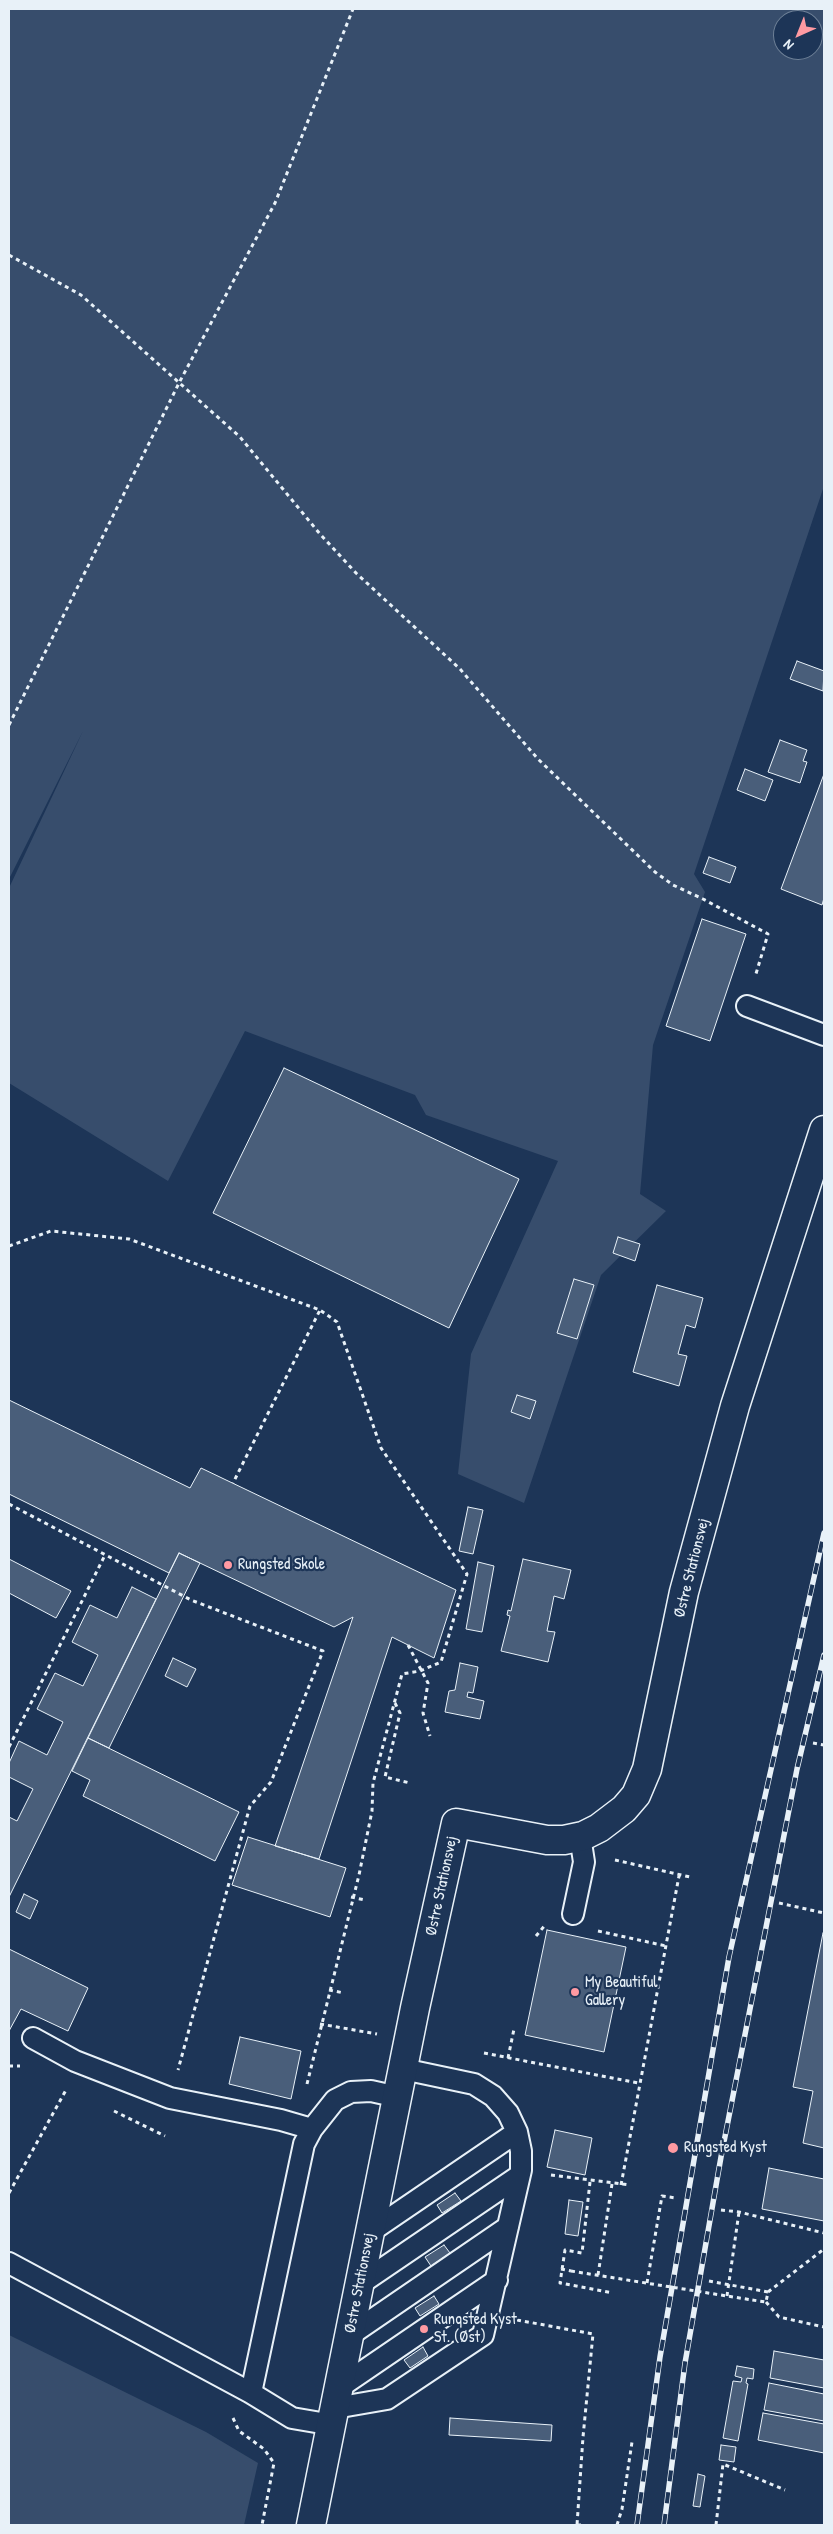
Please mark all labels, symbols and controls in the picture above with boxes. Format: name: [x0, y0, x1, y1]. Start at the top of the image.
north arrow: [773, 10, 823, 60]
text: N: [779, 36, 797, 55]
street label: Østre Stationsvej: [670, 1516, 714, 1620]
place label: Rungsted Skole: [238, 1555, 325, 1575]
marker: Rungsted Skole: [222, 1559, 234, 1571]
street label: Østre Stationsvej: [422, 1834, 462, 1938]
place label: My Beautiful Gallery: [585, 1973, 658, 2011]
marker: My Beautiful Gallery: [569, 1986, 581, 1998]
place label: Rungsted Kyst: [684, 2138, 767, 2158]
marker: Rungsted Kyst: [666, 2141, 680, 2155]
street label: Østre Stationsvej: [341, 2231, 379, 2335]
place label: Rungsted Kyst St. (Øst): [434, 2310, 517, 2348]
marker: Rungsted Kyst St. (Øst): [418, 2323, 430, 2335]

